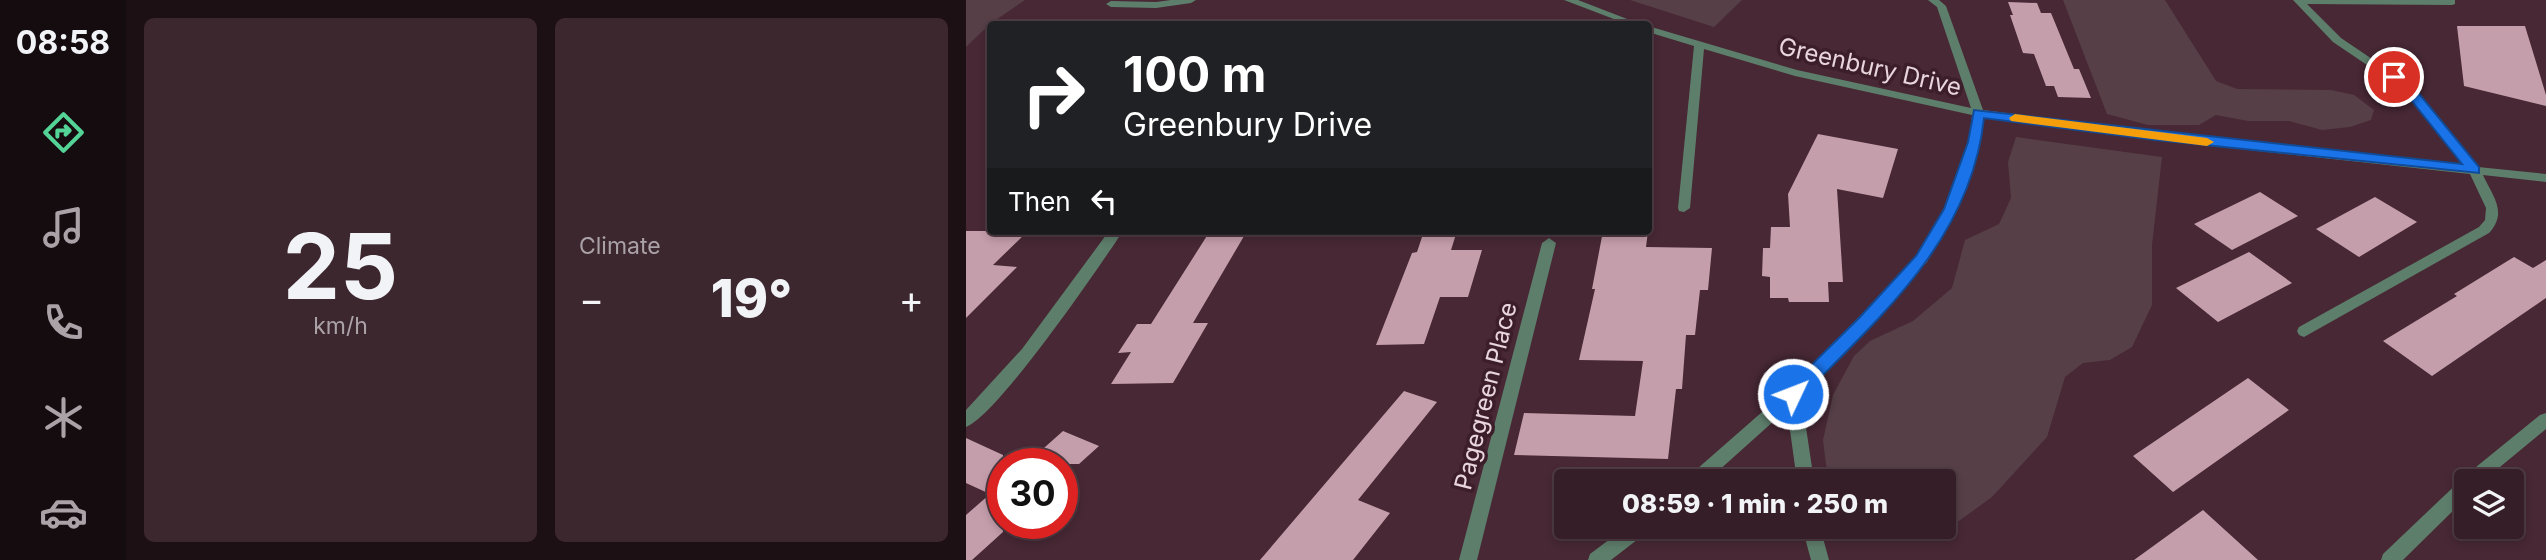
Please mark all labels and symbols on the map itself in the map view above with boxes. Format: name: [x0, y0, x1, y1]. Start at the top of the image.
street label: Greenbury Drive: [1776, 31, 1964, 102]
pin: [2364, 47, 2424, 107]
street label: Pagegreen Place: [1448, 299, 1523, 493]
position arrow: [1756, 357, 1830, 431]
speed limit sign: 30: [987, 448, 1078, 539]

